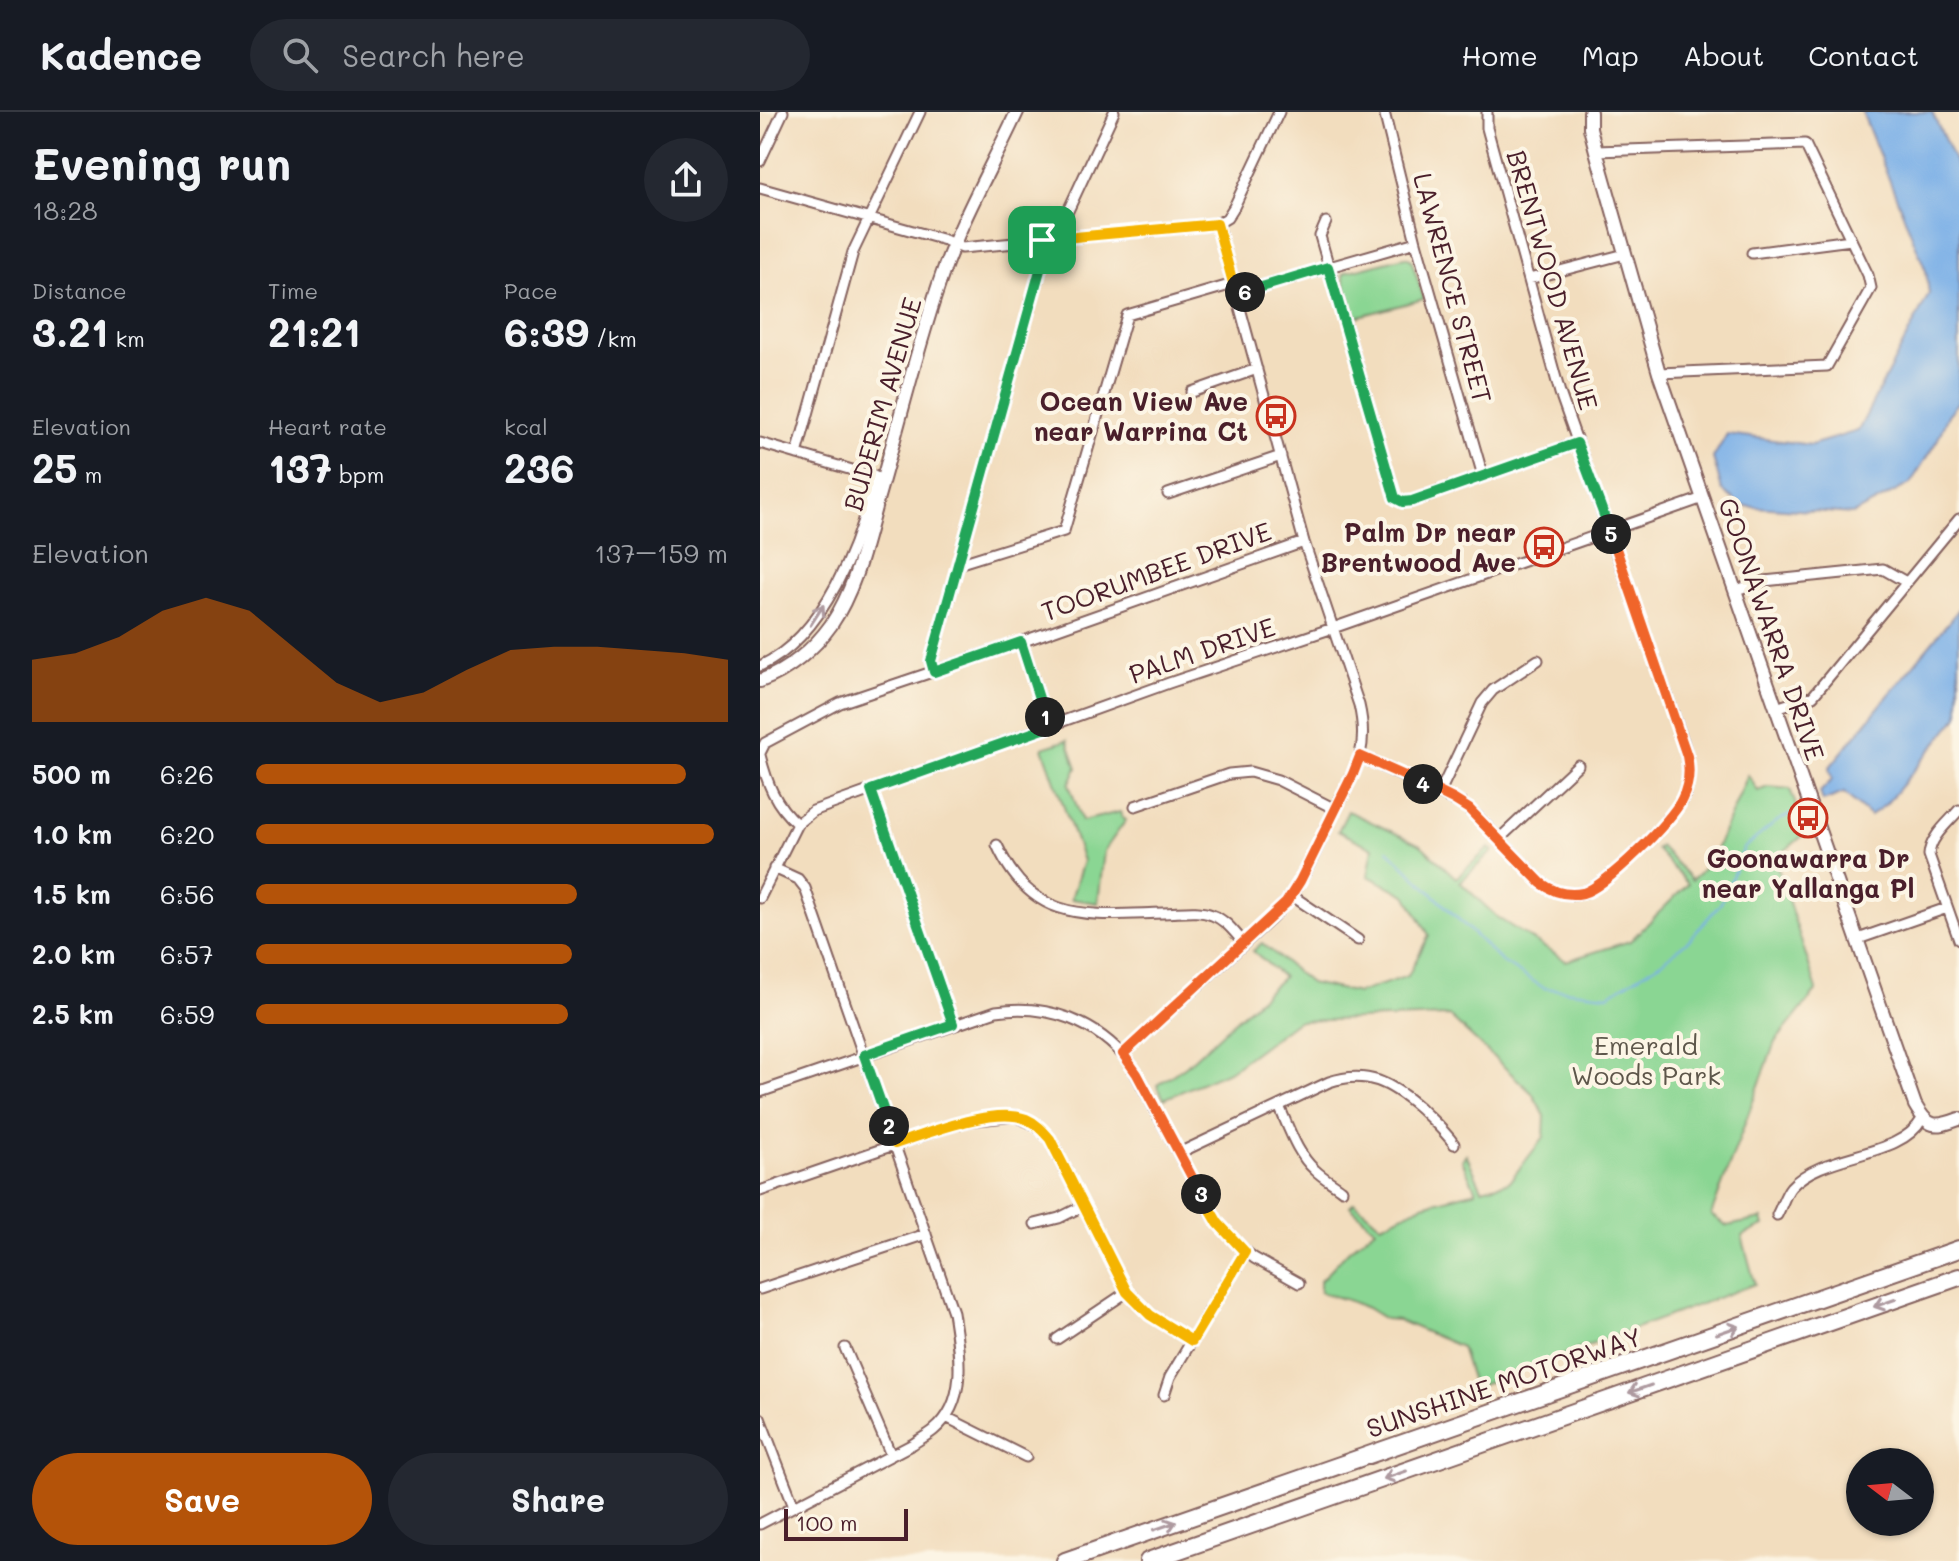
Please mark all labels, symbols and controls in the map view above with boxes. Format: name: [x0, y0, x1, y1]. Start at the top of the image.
search box: [250, 19, 810, 91]
text: Kadence: [40, 30, 202, 80]
icon: search: [278, 33, 322, 77]
text: Search here: [342, 35, 525, 75]
text: Home: [1462, 37, 1538, 73]
text: Map: [1582, 37, 1639, 73]
text: About: [1683, 37, 1764, 73]
text: Contact: [1808, 37, 1919, 73]
text: Evening run: [32, 134, 291, 191]
button: share: [644, 138, 728, 222]
street label: BRENTWOOD AVENUE: [1500, 146, 1606, 414]
street label: LAWRENCE STREET: [1406, 169, 1500, 407]
text: 18:28: [32, 193, 98, 227]
pin: [1008, 206, 1076, 274]
icon: arrive: [1020, 218, 1064, 262]
pin: 6: [1225, 272, 1265, 312]
text: Distance: [32, 276, 127, 305]
text: Time: [268, 276, 318, 305]
text: Pace: [504, 276, 558, 305]
text: 6: [1238, 277, 1252, 306]
street label: BUDERIM AVENUE: [835, 293, 929, 515]
text: 3.21: [32, 305, 108, 357]
text: 21:21: [268, 305, 361, 357]
text: 6:39: [504, 305, 589, 357]
text: km: [108, 324, 145, 353]
text: /km: [589, 324, 637, 353]
place label: Ocean View Ave near Warrina Ct: [1034, 384, 1248, 448]
bus stop icon: Ocean View Ave near Warrina Ct: [1255, 395, 1297, 437]
text: Elevation: [32, 412, 131, 441]
text: Heart rate: [268, 412, 387, 441]
text: kcal: [504, 412, 548, 441]
text: 25: [32, 441, 78, 493]
text: 137: [268, 441, 332, 493]
text: 236: [504, 441, 575, 493]
text: m: [78, 460, 102, 489]
text: bpm: [332, 460, 384, 489]
street label: GOONAWARRA DRIVE: [1711, 493, 1833, 765]
street label: TOORUMBEE DRIVE: [1036, 514, 1276, 628]
pin: 5: [1591, 514, 1631, 554]
place label: Palm Dr near Brentwood Ave: [1320, 515, 1516, 579]
text: 5: [1605, 519, 1617, 548]
bus stop icon: Palm Dr near Brentwood Ave: [1523, 526, 1565, 568]
text: Elevation: [32, 536, 149, 570]
text: 137–159 m: [594, 536, 728, 570]
one-way arrow: [809, 605, 826, 627]
street label: PALM DRIVE: [1125, 609, 1279, 691]
pin: 1: [1025, 697, 1065, 737]
text: 1: [1040, 702, 1050, 731]
text: 500 m: [32, 757, 111, 791]
text: 6:26: [160, 757, 214, 791]
pin: 4: [1403, 764, 1443, 804]
text: 4: [1416, 769, 1430, 798]
bus stop icon: Goonawarra Dr near Yallanga Pl: [1787, 797, 1829, 839]
text: 1.0 km: [32, 817, 112, 851]
text: 6:20: [160, 817, 214, 851]
place label: Goonawarra Dr near Yallanga Pl: [1702, 841, 1914, 905]
text: 1.5 km: [32, 877, 111, 911]
text: 6:56: [160, 877, 215, 911]
text: 2.0 km: [32, 937, 115, 971]
text: 6:57: [160, 937, 213, 971]
text: 2.5 km: [32, 997, 114, 1031]
text: 6:59: [160, 997, 214, 1031]
park label: Emerald Woods Park: [1571, 1028, 1721, 1092]
pin: 2: [869, 1106, 909, 1146]
text: 2: [883, 1111, 895, 1140]
pin: 3: [1181, 1174, 1221, 1214]
text: 3: [1194, 1179, 1208, 1208]
one-way arrow: [1873, 1296, 1898, 1311]
street label: SUNSHINE MOTORWAY: [1362, 1319, 1646, 1445]
one-way arrow: [1715, 1321, 1740, 1336]
one-way arrow: [1628, 1383, 1653, 1397]
north arrow: [1846, 1448, 1934, 1536]
map controls: [1846, 1448, 1934, 1536]
button: Save: [32, 1453, 372, 1545]
button: Share: [388, 1453, 728, 1545]
one-way arrow: [1383, 1468, 1408, 1483]
scale bar: [784, 1505, 908, 1541]
text: 100 m: [796, 1508, 858, 1537]
one-way arrow: [1152, 1518, 1177, 1532]

